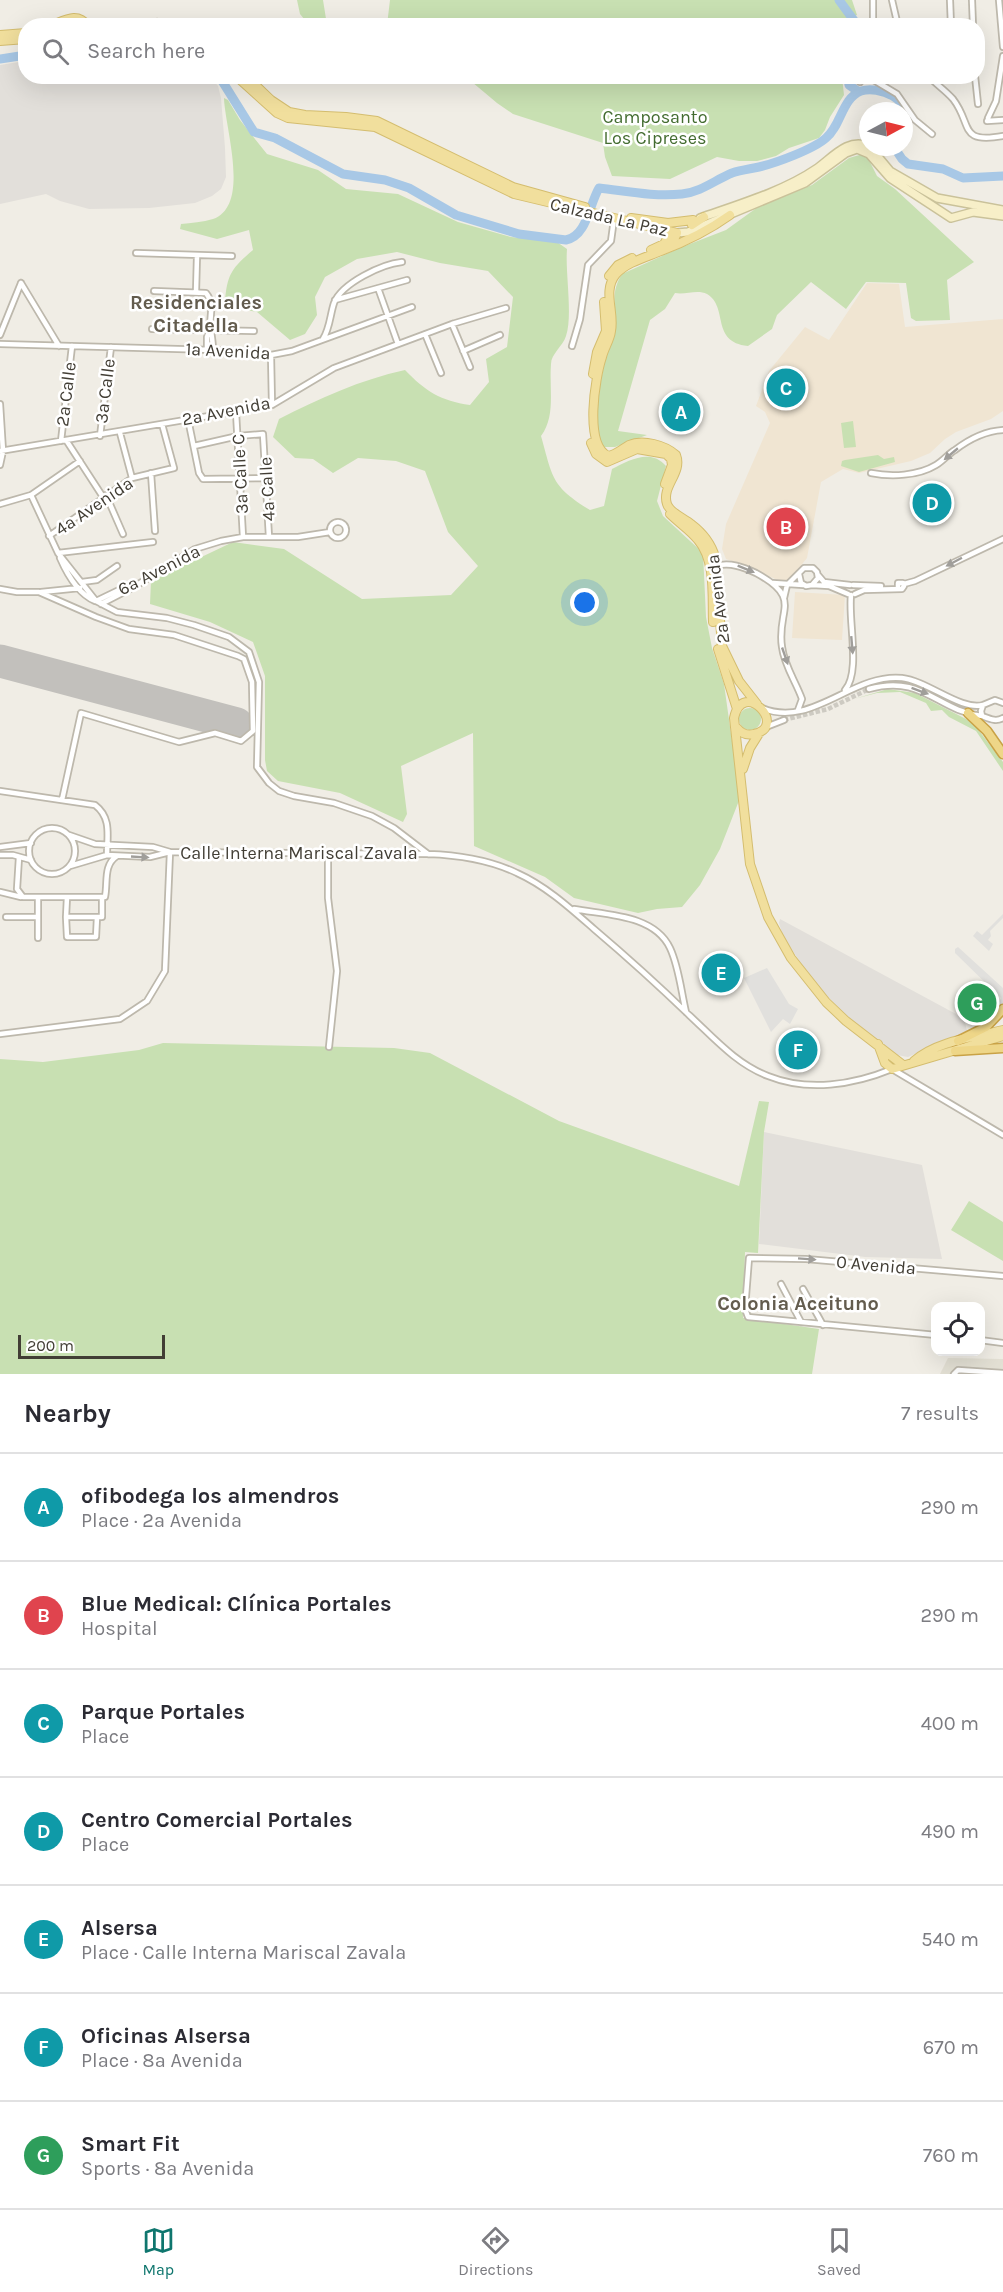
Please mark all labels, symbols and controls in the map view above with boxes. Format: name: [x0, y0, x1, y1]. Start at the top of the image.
search box: [18, 18, 985, 84]
icon: search: [39, 35, 72, 68]
text: Search here: [87, 38, 205, 64]
north arrow: [859, 102, 913, 156]
park label: Camposanto Los Cipreses: [603, 106, 707, 149]
street label: Calzada La Paz: [548, 193, 670, 241]
district label: Residenciales Citadella: [130, 291, 262, 337]
street label: 1a Avenida: [185, 338, 271, 364]
street label: 3a Calle: [90, 357, 120, 425]
street label: 2a Calle: [51, 360, 81, 428]
pin: C: [766, 366, 806, 410]
pin: A: [662, 390, 700, 434]
street label: 2a Avenida: [180, 392, 272, 430]
street label: 3a Calle C: [227, 433, 253, 515]
one-way arrow: [943, 447, 959, 460]
street label: 4a Calle: [254, 456, 280, 522]
street label: 4a Avenida: [51, 472, 137, 540]
pin: D: [912, 480, 952, 526]
pin: B: [766, 504, 806, 550]
street label: 6a Avenida: [114, 540, 204, 600]
street label: 2a Avenida: [702, 553, 734, 645]
one-way arrow: [945, 557, 962, 567]
one-way arrow: [737, 565, 755, 575]
your location: [570, 588, 599, 617]
one-way arrow: [847, 636, 857, 655]
one-way arrow: [781, 648, 790, 666]
one-way arrow: [912, 686, 930, 696]
street label: Calle Interna Mariscal Zavala: [180, 842, 418, 864]
one-way arrow: [130, 852, 149, 861]
pin: E: [702, 950, 740, 996]
pin: G: [958, 980, 996, 1026]
pin: F: [778, 1028, 818, 1072]
street label: 0 Avenida: [835, 1251, 917, 1279]
one-way arrow: [798, 1254, 817, 1264]
district label: Colonia Aceituno: [717, 1292, 879, 1315]
map controls: [931, 1302, 985, 1356]
button: locate: [931, 1302, 985, 1356]
scale bar: [18, 1332, 165, 1360]
text: 200 m: [27, 1336, 74, 1355]
text: Nearby: [24, 1398, 111, 1429]
text: 7 results: [901, 1402, 979, 1425]
text: ofibodega los almendros: [81, 1483, 339, 1509]
text: A: [37, 1496, 50, 1519]
text: 290 m: [920, 1496, 979, 1519]
text: Place · 2a Avenida: [81, 1509, 242, 1532]
text: Blue Medical: Clínica Portales: [81, 1591, 392, 1617]
text: B: [37, 1604, 50, 1627]
text: 290 m: [920, 1604, 979, 1627]
text: Hospital: [81, 1617, 158, 1640]
text: Parque Portales: [81, 1699, 245, 1725]
text: C: [37, 1712, 50, 1735]
text: 400 m: [921, 1712, 979, 1735]
text: Place: [81, 1725, 129, 1748]
text: Centro Comercial Portales: [81, 1807, 353, 1833]
text: D: [37, 1820, 50, 1843]
text: 490 m: [921, 1820, 979, 1843]
text: Place: [81, 1833, 129, 1856]
text: Alsersa: [81, 1915, 158, 1941]
text: E: [38, 1928, 49, 1951]
text: 540 m: [921, 1928, 979, 1951]
text: Place · Calle Interna Mariscal Zavala: [81, 1941, 406, 1964]
text: Oficinas Alsersa: [81, 2023, 251, 2049]
text: F: [38, 2036, 49, 2059]
text: 670 m: [923, 2036, 979, 2059]
text: Place · 8a Avenida: [81, 2049, 243, 2072]
text: Smart Fit: [81, 2131, 180, 2157]
text: G: [37, 2144, 50, 2167]
text: 760 m: [923, 2144, 979, 2167]
text: Sports · 8a Avenida: [81, 2157, 254, 2180]
tab: Map: [142, 2224, 175, 2279]
tab: Directions: [458, 2224, 533, 2279]
tab: Saved: [817, 2224, 861, 2279]

